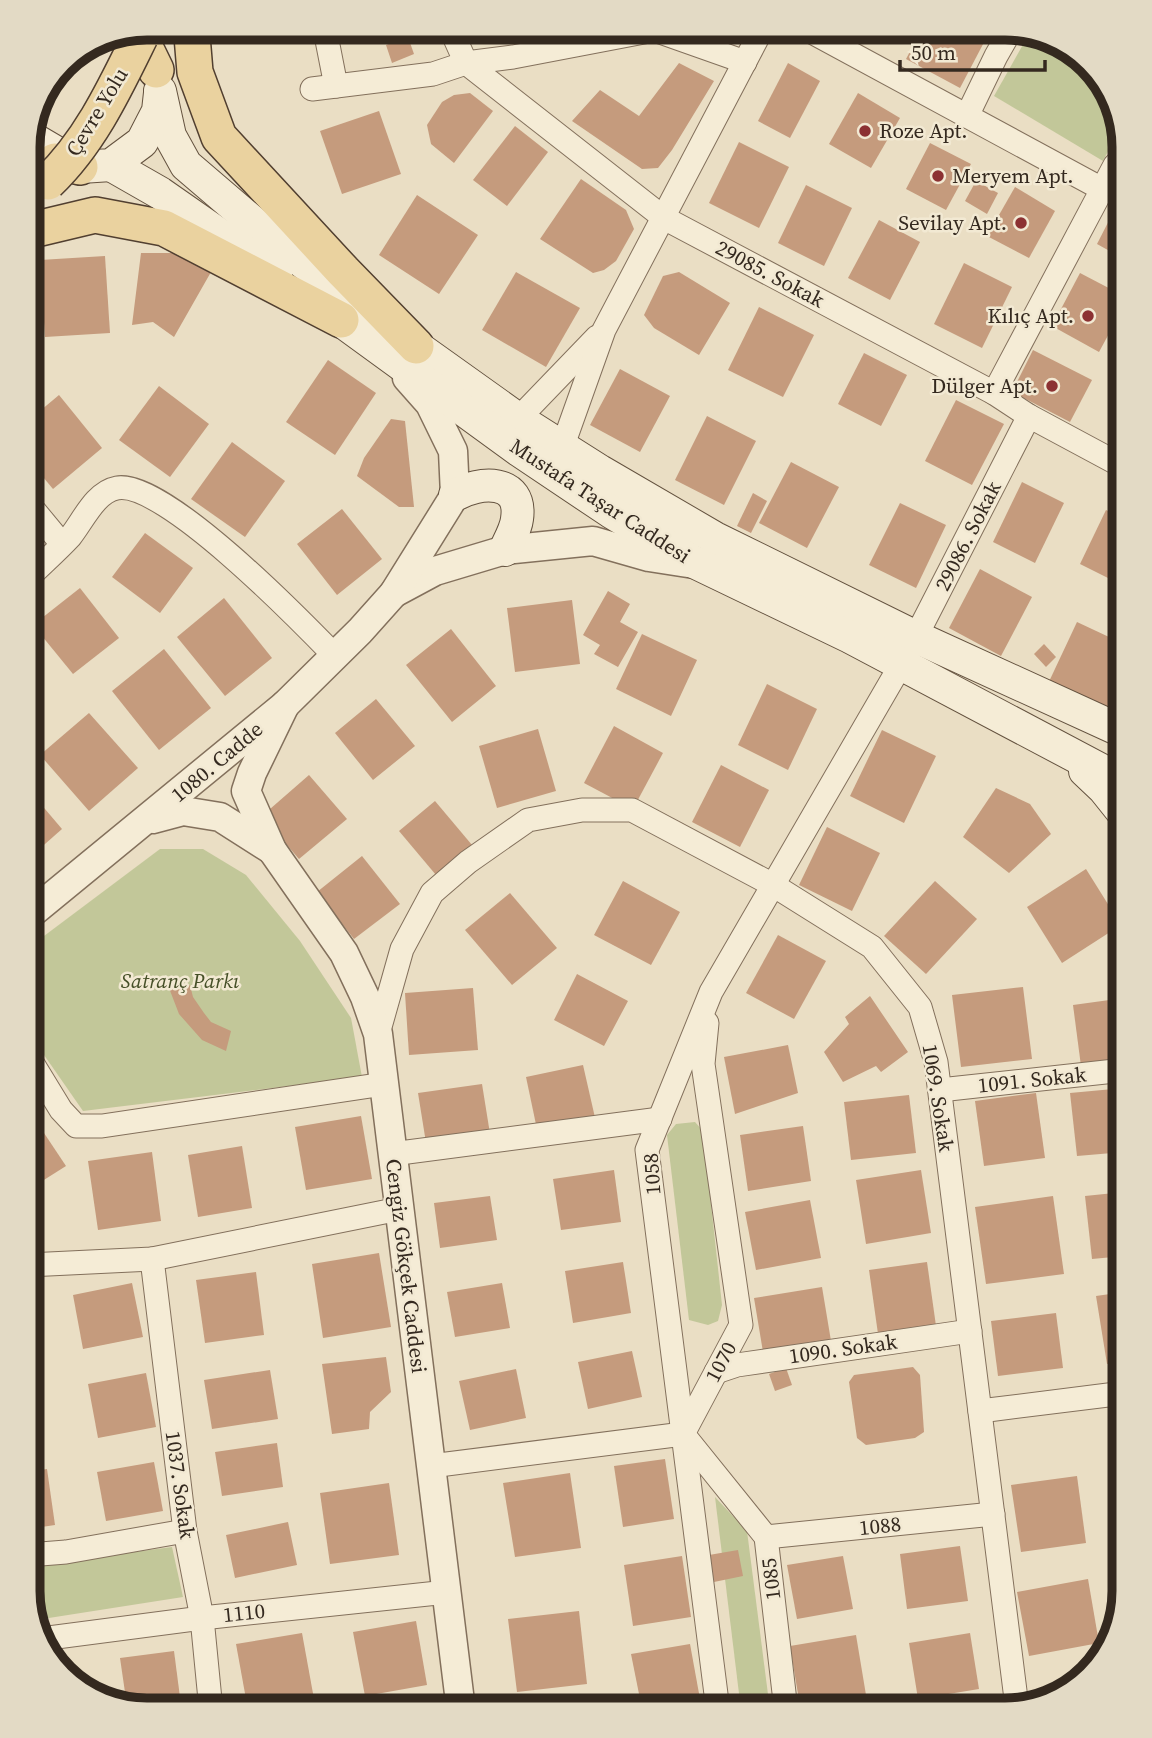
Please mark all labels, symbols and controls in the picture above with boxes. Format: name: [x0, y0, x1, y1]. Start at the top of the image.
scale bar: [900, 28, 1045, 72]
text: 50 m: [911, 38, 956, 67]
street label: Çevre Yolu: [59, 62, 134, 162]
place label: Roze Apt.: [879, 116, 968, 145]
marker: Roze Apt.: [857, 123, 873, 139]
place label: Meryem Apt.: [952, 161, 1074, 190]
marker: Meryem Apt.: [930, 168, 946, 184]
place label: Sevilay Apt.: [898, 208, 1007, 237]
marker: Sevilay Apt.: [1013, 215, 1029, 231]
street label: 29085. Sokak: [711, 233, 830, 315]
place label: Kılıç Apt.: [988, 301, 1074, 330]
marker: Kılıç Apt.: [1080, 308, 1096, 324]
place label: Dülger Apt.: [931, 371, 1038, 400]
marker: Dülger Apt.: [1044, 378, 1060, 394]
street label: Mustafa Taşar Caddesi: [504, 431, 696, 570]
street label: 29086. Sokak: [928, 476, 1008, 596]
street label: 1080. Cadde: [165, 715, 269, 809]
park label: Satranç Parkı: [121, 966, 240, 995]
street label: 1069. Sokak: [916, 1042, 961, 1154]
street label: 1091. Sokak: [976, 1059, 1088, 1100]
street label: 1058: [636, 1152, 667, 1196]
street label: Cengiz Gökçek Caddesi: [379, 1157, 434, 1375]
street label: 1090. Sokak: [787, 1326, 899, 1370]
street label: 1070: [698, 1336, 743, 1387]
street label: 1037. Sokak: [159, 1429, 203, 1541]
street label: 1088: [858, 1509, 902, 1542]
street label: 1085: [754, 1556, 787, 1602]
street label: 1110: [222, 1596, 266, 1629]

